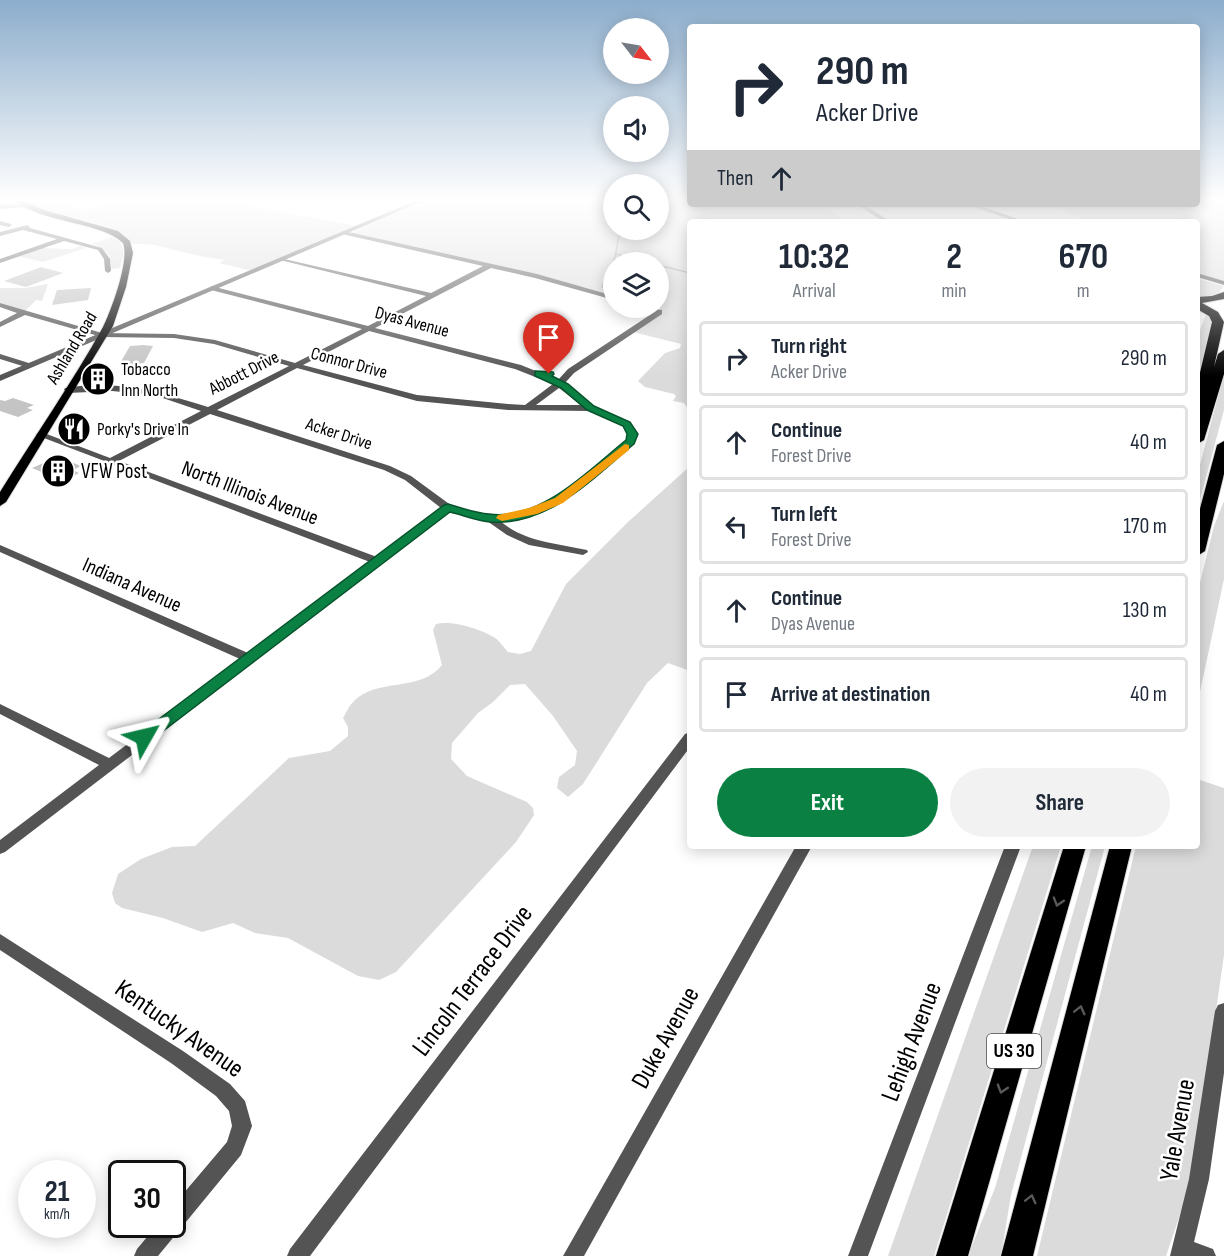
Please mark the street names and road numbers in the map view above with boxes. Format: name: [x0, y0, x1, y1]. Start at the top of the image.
street label: Dyas Avenue: [373, 302, 451, 342]
street label: Ashland Road: [42, 308, 102, 389]
street label: Connor Drive: [308, 343, 390, 383]
street label: Abbott Drive: [205, 346, 282, 400]
street label: Acker Drive: [302, 413, 375, 455]
street label: North Illinois Avenue: [178, 455, 322, 531]
street label: Indiana Avenue: [79, 552, 185, 618]
street label: Lincoln Terrace Drive: [406, 899, 540, 1063]
street label: Kentucky Avenue: [109, 973, 249, 1085]
street label: Lehigh Avenue: [875, 978, 949, 1106]
street label: Duke Avenue: [625, 982, 707, 1094]
road number: US 30: [987, 1034, 1041, 1068]
street label: Yale Avenue: [1154, 1077, 1202, 1183]

